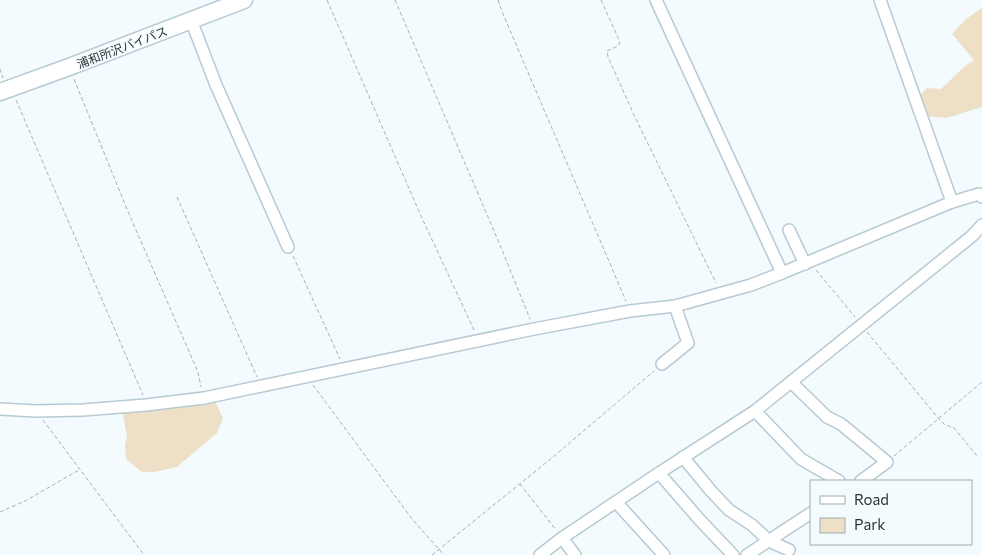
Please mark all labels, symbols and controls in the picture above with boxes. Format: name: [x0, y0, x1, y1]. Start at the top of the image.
street label: 浦和所沢バイパス: [75, 23, 169, 71]
legend: [810, 480, 972, 545]
text: Road: [854, 490, 889, 508]
text: Park: [854, 515, 885, 533]

